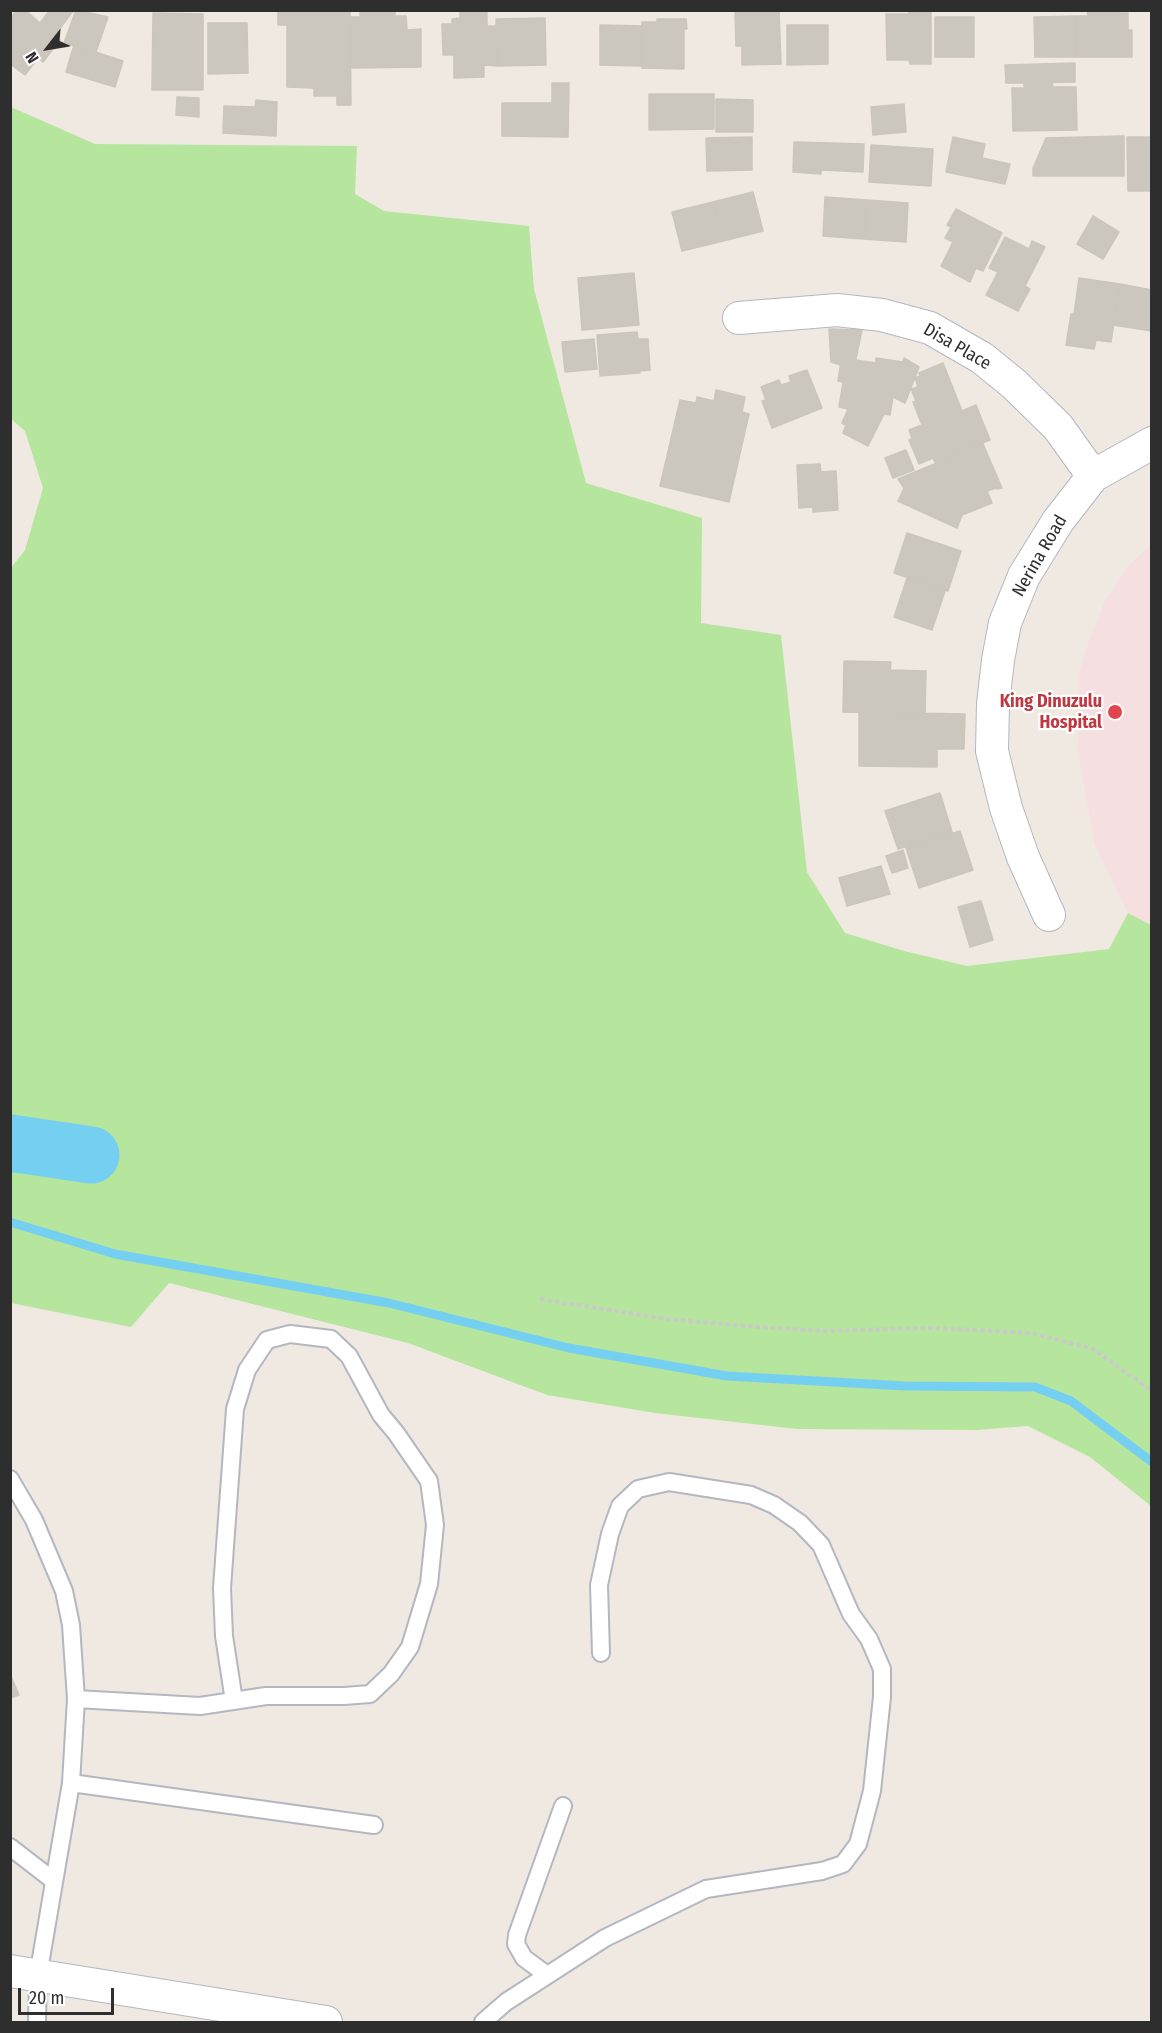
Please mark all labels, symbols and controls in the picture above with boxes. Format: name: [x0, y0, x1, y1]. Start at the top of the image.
north arrow: [18, 18, 78, 78]
text: N: [22, 49, 43, 67]
street label: Disa Place: [919, 319, 995, 375]
street label: Nerina Road: [1008, 511, 1072, 601]
place label: King Dinuzulu Hospital: [1000, 691, 1102, 734]
marker: King Dinuzulu Hospital: [1106, 703, 1124, 721]
scale bar: [21, 1976, 117, 2014]
text: 20 m: [29, 1987, 64, 2009]

